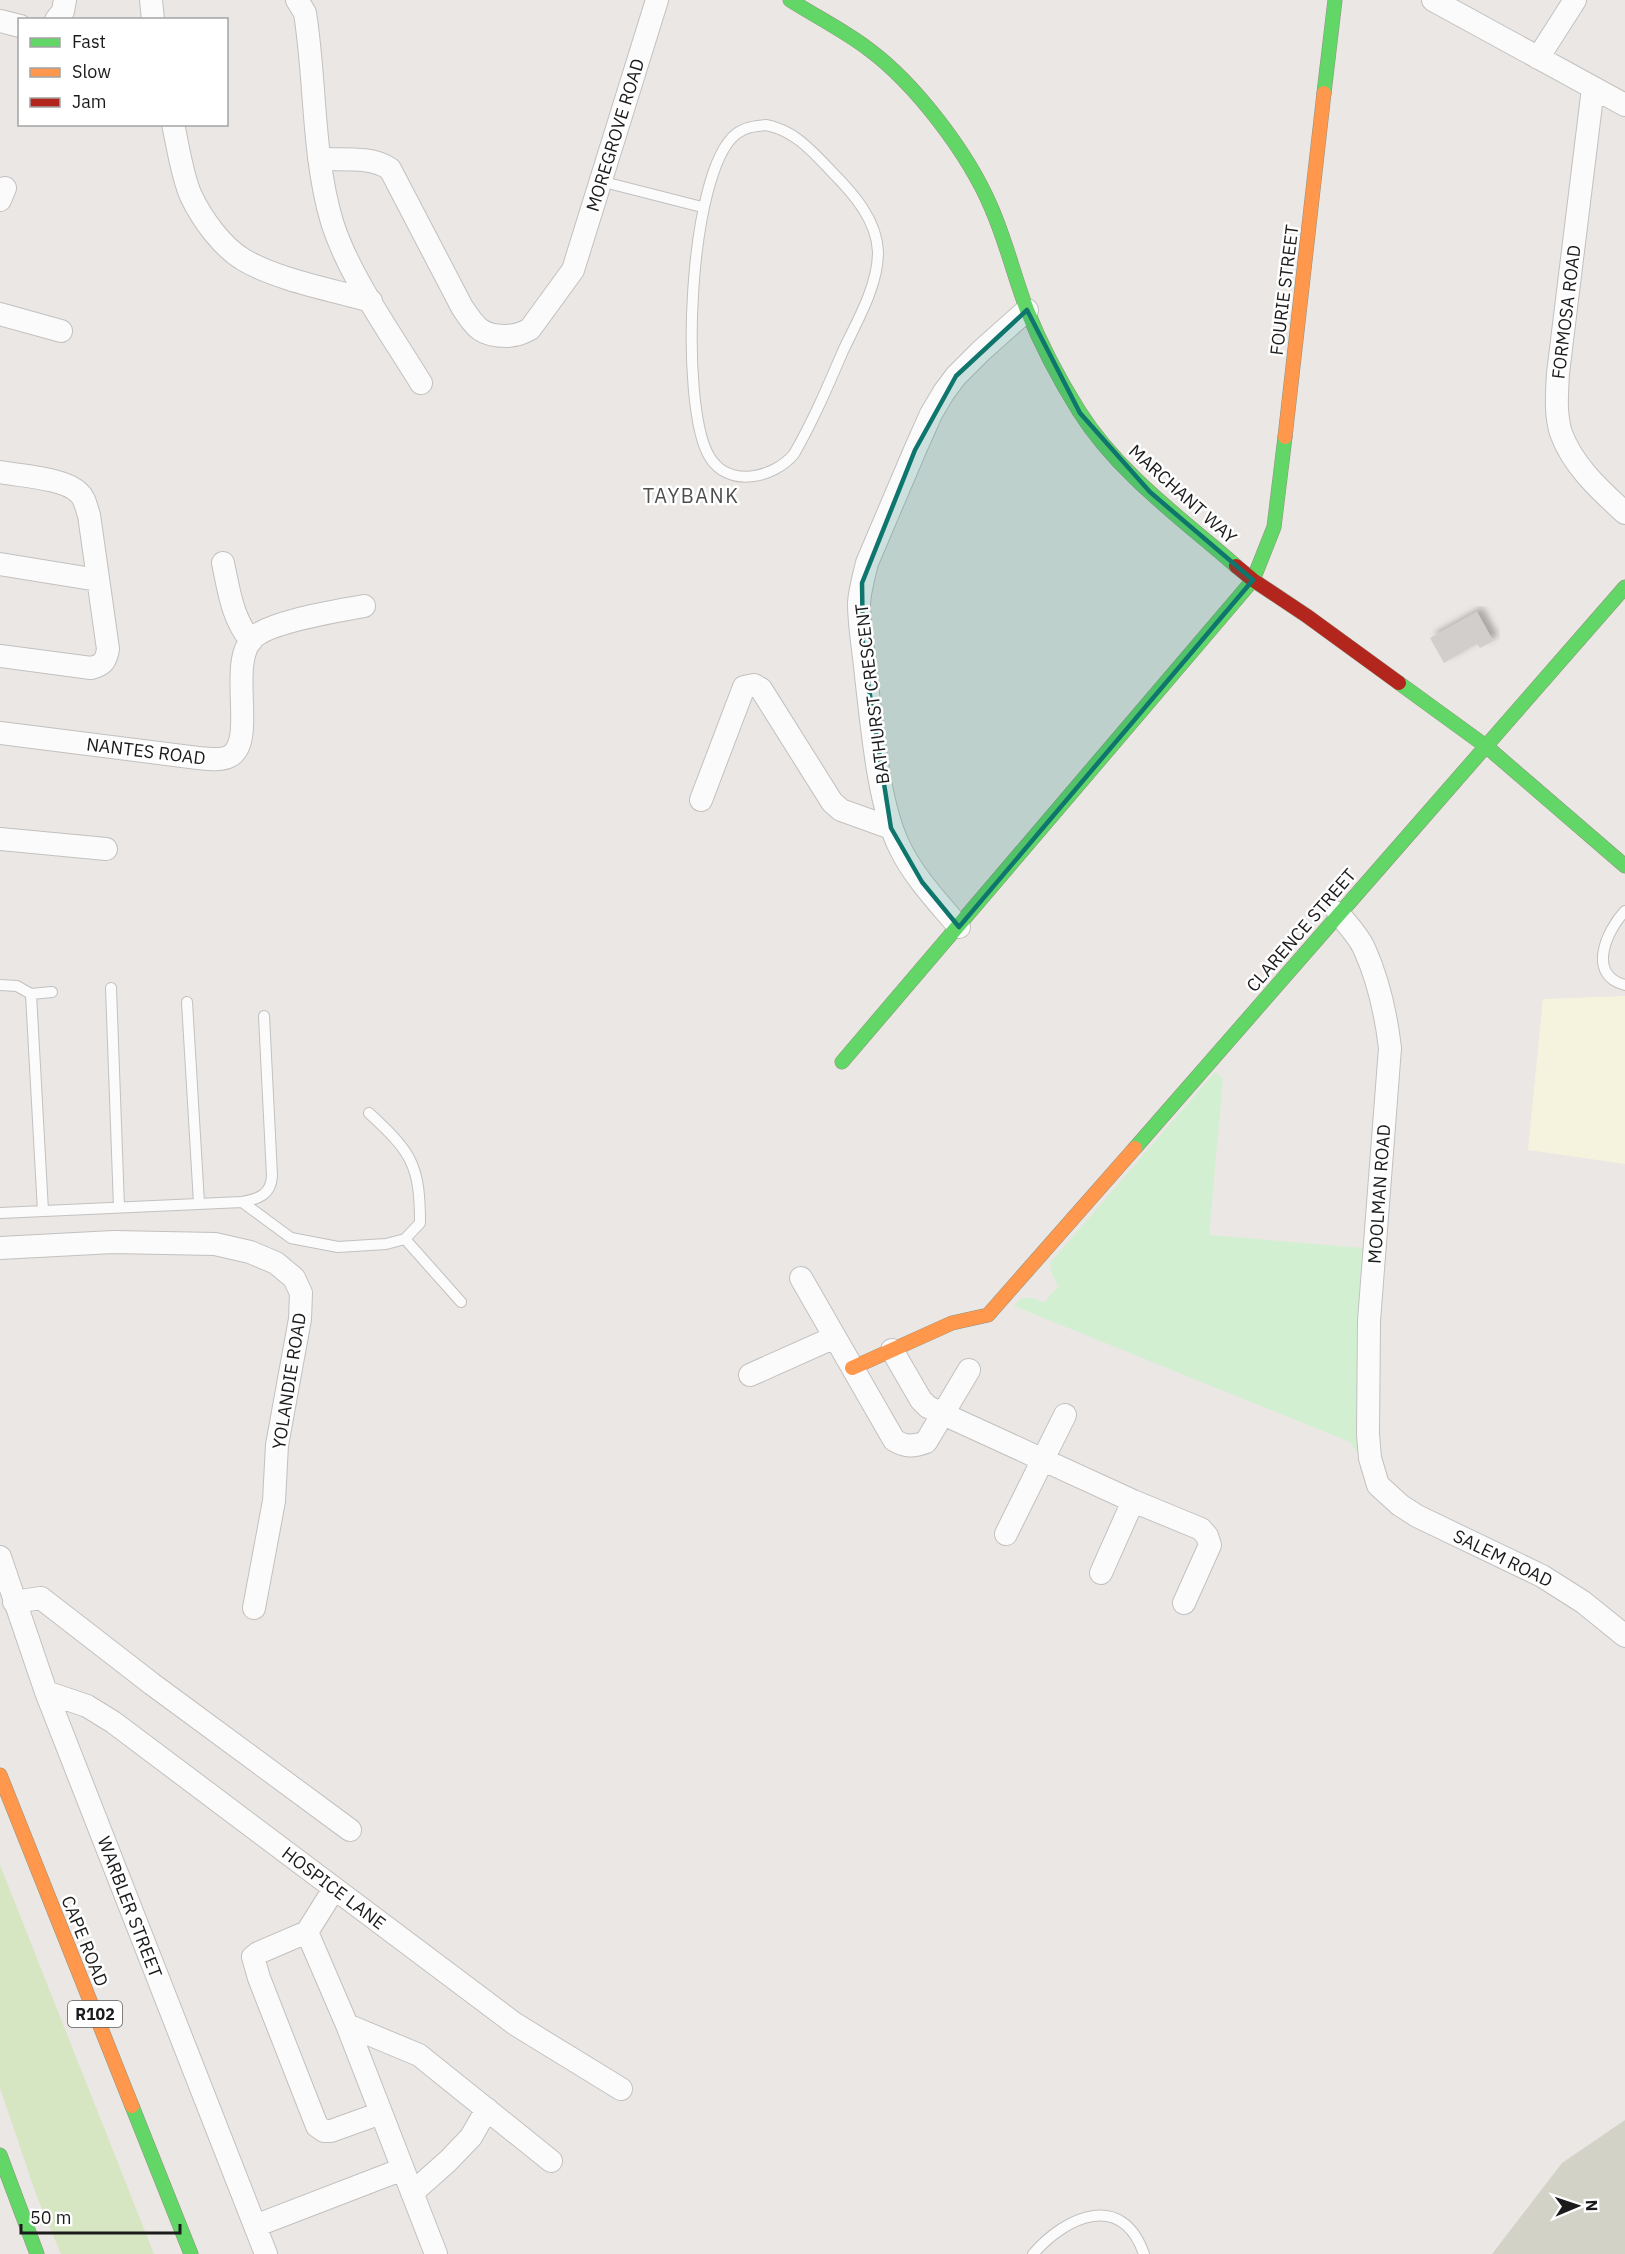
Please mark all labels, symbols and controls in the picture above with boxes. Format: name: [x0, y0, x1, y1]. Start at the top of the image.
legend: [18, 18, 228, 126]
text: Fast: [72, 30, 106, 53]
street label: MOREGROVE ROAD: [581, 56, 649, 214]
text: Slow: [72, 60, 111, 83]
text: Jam: [72, 90, 107, 113]
street label: FOURIE STREET: [1265, 223, 1303, 357]
street label: FORMOSA ROAD: [1546, 244, 1586, 380]
street label: MARCHANT WAY: [1124, 439, 1242, 549]
district label: TAYBANK: [643, 482, 739, 509]
street label: BATHURST CRESCENT: [850, 602, 894, 786]
street label: NANTES ROAD: [85, 732, 207, 770]
street label: CLARENCE STREET: [1241, 864, 1361, 996]
street label: MOOLMAN ROAD: [1363, 1124, 1395, 1264]
street label: YOLANDIE ROAD: [267, 1311, 311, 1451]
street label: SALEM ROAD: [1450, 1524, 1556, 1592]
street label: WARBLER STREET: [92, 1833, 168, 1981]
street label: HOSPICE LANE: [278, 1841, 390, 1935]
street label: CAPE ROAD: [56, 1892, 114, 1990]
road number: R102: [68, 2001, 122, 2027]
north arrow: [1547, 2176, 1607, 2236]
scale bar: [21, 2197, 180, 2235]
text: N: [1582, 2199, 1602, 2212]
text: 50 m: [30, 2206, 72, 2229]

